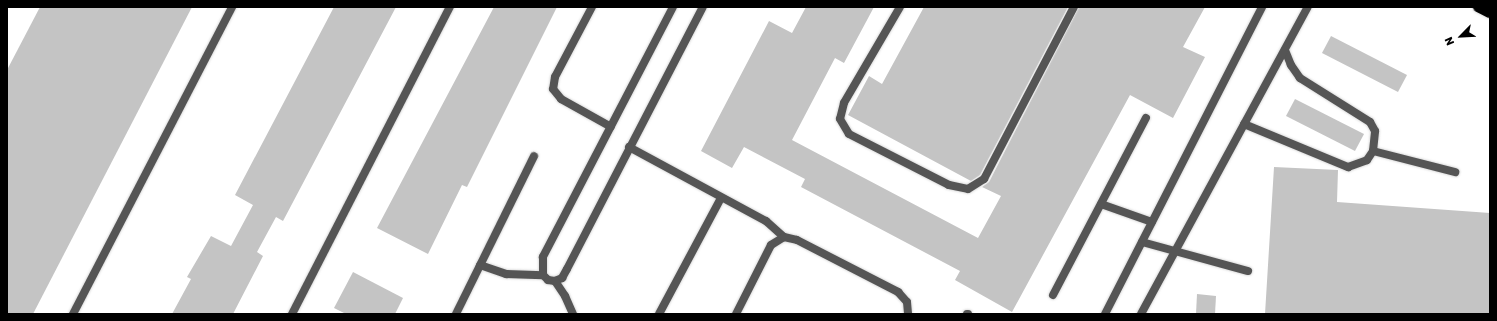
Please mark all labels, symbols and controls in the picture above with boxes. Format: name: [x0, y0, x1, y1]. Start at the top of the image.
north arrow: [1441, 16, 1481, 56]
text: N: [1442, 35, 1457, 47]

